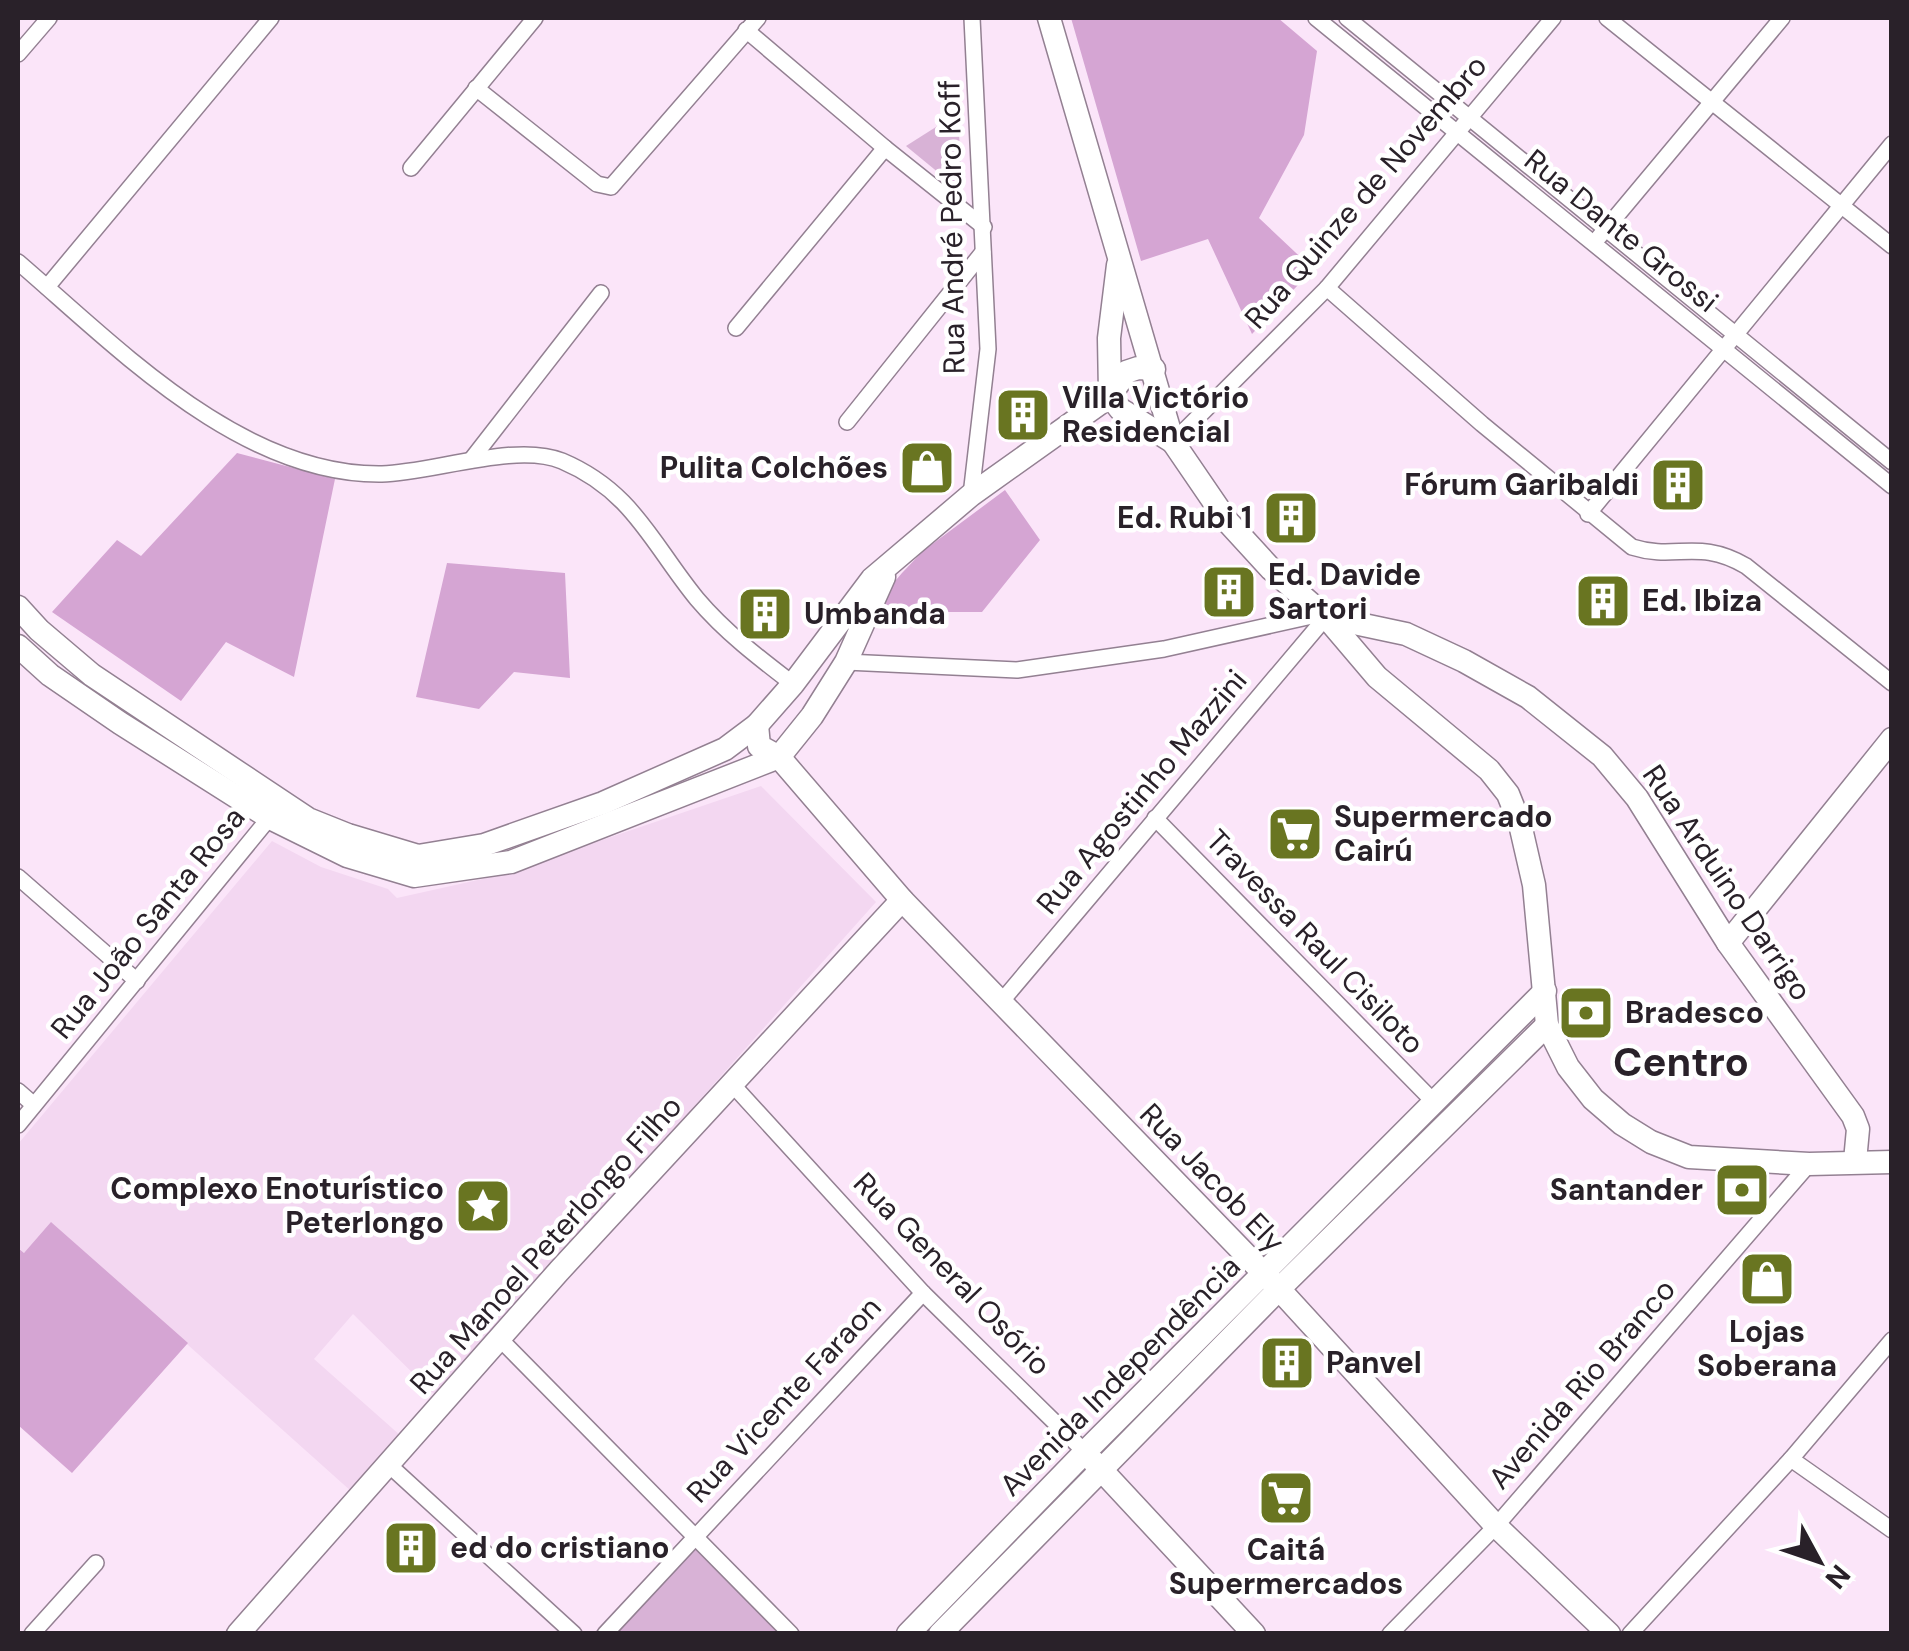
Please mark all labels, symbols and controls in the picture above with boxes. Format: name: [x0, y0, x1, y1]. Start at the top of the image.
street label: Rua Quinze de Novembro: [1236, 47, 1495, 337]
street label: Rua André Pedro Koff: [929, 80, 974, 374]
street label: Rua Dante Grossi: [1516, 140, 1726, 321]
place label: Villa Victório Residencial: [1062, 378, 1249, 451]
building icon: Villa Victório Residencial: [993, 385, 1053, 445]
shop icon: Pulita Colchões: [897, 438, 957, 498]
place label: Pulita Colchões: [660, 448, 888, 487]
building icon: Fórum Garibaldi: [1648, 455, 1708, 515]
place label: Fórum Garibaldi: [1404, 465, 1639, 504]
building icon: Ed. Rubi 1: [1261, 488, 1321, 548]
place label: Ed. Rubi 1: [1117, 498, 1252, 537]
place label: Ed. Davide Sartori: [1268, 555, 1421, 628]
building icon: Ed. Davide Sartori: [1199, 562, 1259, 622]
building icon: Ed. Ibiza: [1573, 571, 1633, 631]
place label: Ed. Ibiza: [1642, 581, 1762, 620]
building icon: Umbanda: [735, 584, 795, 644]
place label: Umbanda: [804, 594, 946, 633]
street label: Rua Agostinho Mazzini: [1028, 661, 1255, 922]
street label: Rua Arduino Darrigo: [1634, 757, 1821, 1008]
place label: Supermercado Cairú: [1334, 797, 1553, 870]
street label: Rua João Santa Rosa: [42, 799, 253, 1047]
supermarket icon: Supermercado Cairú: [1265, 804, 1325, 864]
street label: Travessa Raul Cisiloto: [1198, 821, 1433, 1062]
bank icon: Bradesco: [1556, 983, 1616, 1043]
place label: Bradesco: [1625, 993, 1764, 1032]
district label: Centro: [1613, 1036, 1749, 1088]
street label: Rua Manoel Peterlongo Filho: [401, 1087, 690, 1402]
street label: Rua Jacob Ely: [1131, 1095, 1294, 1261]
bank icon: Santander: [1712, 1160, 1772, 1220]
street label: Rua General Osório: [845, 1164, 1059, 1383]
place label: Complexo Enoturístico Peterlongo: [110, 1169, 444, 1242]
place label: Santander: [1550, 1170, 1703, 1209]
place icon: Complexo Enoturístico Peterlongo: [453, 1176, 513, 1236]
street label: Avenida Independência: [991, 1247, 1248, 1504]
shop icon: Lojas Soberana: [1737, 1249, 1797, 1309]
street label: Avenida Rio Branco: [1479, 1270, 1684, 1497]
street label: Rua Vicente Faraon: [678, 1288, 889, 1511]
place label: Lojas Soberana: [1697, 1312, 1837, 1385]
building icon: Panvel: [1257, 1333, 1317, 1393]
place label: Panvel: [1326, 1343, 1422, 1382]
supermarket icon: Caitá Supermercados: [1256, 1468, 1316, 1528]
north arrow: [1769, 1511, 1869, 1611]
building icon: ed do cristiano: [381, 1518, 441, 1578]
place label: ed do cristiano: [450, 1528, 670, 1567]
place label: Caitá Supermercados: [1169, 1530, 1403, 1603]
text: N: [1817, 1557, 1859, 1596]

